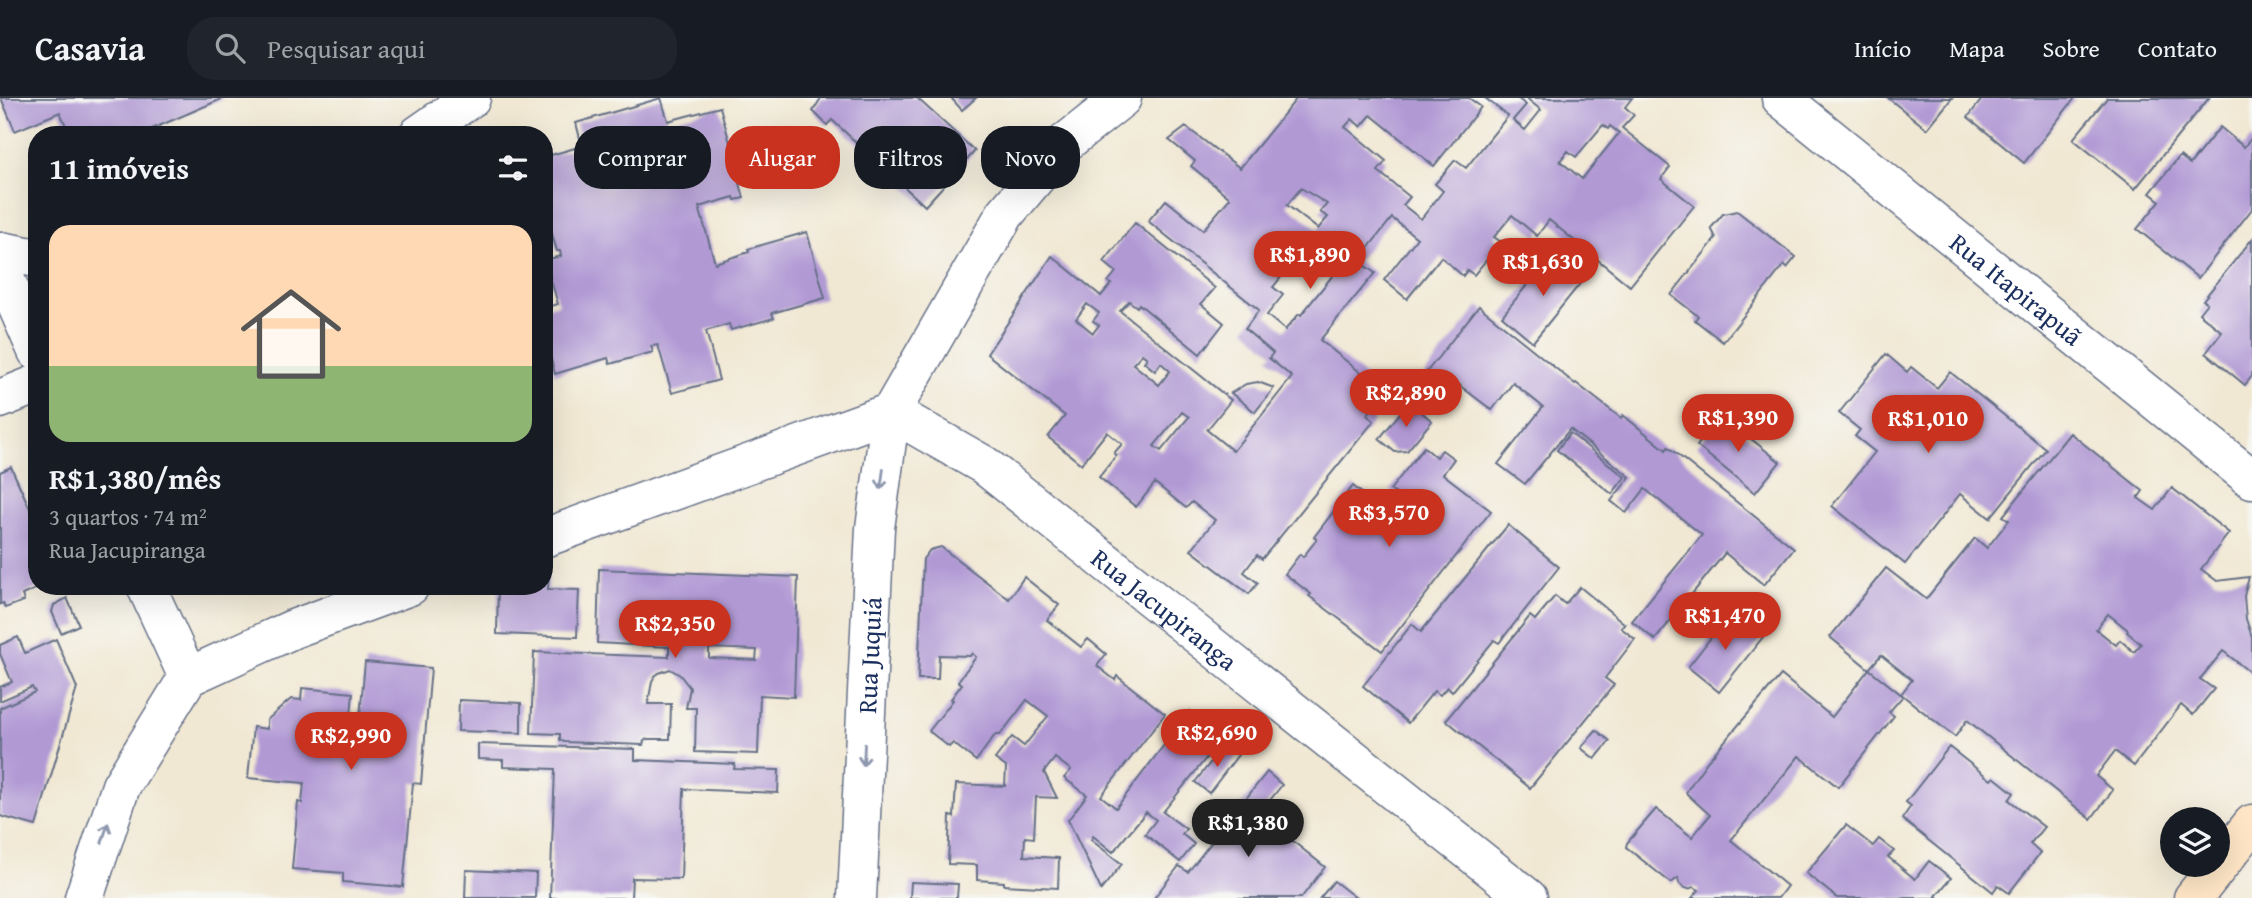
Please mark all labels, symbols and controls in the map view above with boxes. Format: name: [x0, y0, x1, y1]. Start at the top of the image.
search box: [187, 17, 677, 80]
text: Casavia: [35, 24, 145, 72]
icon: search: [211, 29, 249, 67]
text: Pesquisar aqui: [267, 29, 425, 68]
text: Início: [1854, 31, 1911, 66]
text: Mapa: [1949, 31, 2005, 66]
text: Sobre: [2043, 31, 2100, 66]
text: Contato: [2138, 31, 2217, 66]
chip: Comprar: [574, 126, 711, 189]
chip: Alugar: [725, 126, 840, 189]
chip: Filtros: [854, 126, 967, 189]
chip: Novo: [981, 126, 1080, 189]
text: 11 imóveis: [49, 146, 189, 190]
icon: filters: [494, 149, 532, 187]
street label: Rua Itapirapuã: [1942, 223, 2092, 355]
pin: R$1,890: [1245, 232, 1375, 291]
text: R$1,890: [1270, 237, 1350, 270]
pin: R$1,630: [1478, 238, 1608, 298]
text: R$1,630: [1503, 244, 1583, 277]
icon: home: [228, 271, 354, 397]
pin: R$2,890: [1341, 370, 1471, 429]
text: R$2,890: [1366, 375, 1446, 408]
pin: R$1,390: [1673, 394, 1803, 454]
pin: R$1,010: [1863, 396, 1993, 455]
text: R$1,390: [1698, 400, 1778, 433]
text: R$1,010: [1888, 401, 1968, 434]
text: R$1,380/mês: [49, 456, 221, 500]
one-way arrow: [875, 467, 888, 490]
pin: R$3,570: [1324, 490, 1454, 549]
text: R$3,570: [1349, 495, 1429, 528]
text: 3 quartos · 74 m²: [49, 500, 207, 533]
text: Rua Jacupiranga: [49, 533, 206, 566]
street label: Rua Jacupiranga: [1083, 538, 1247, 680]
pin: R$1,470: [1660, 592, 1790, 652]
street label: Rua Juquiá: [846, 595, 891, 715]
text: R$1,470: [1685, 598, 1765, 631]
pin: R$2,350: [610, 601, 740, 660]
text: R$2,350: [635, 606, 715, 639]
pin: R$2,690: [1152, 710, 1282, 769]
pin: R$2,990: [286, 712, 416, 772]
text: R$2,690: [1177, 715, 1257, 748]
text: R$2,990: [311, 718, 391, 751]
one-way arrow: [857, 743, 870, 766]
pin: R$1,380: [1183, 800, 1313, 859]
text: R$1,380: [1208, 805, 1288, 838]
map controls: [2160, 807, 2230, 877]
button: layers: [2160, 807, 2230, 877]
one-way arrow: [100, 822, 113, 844]

